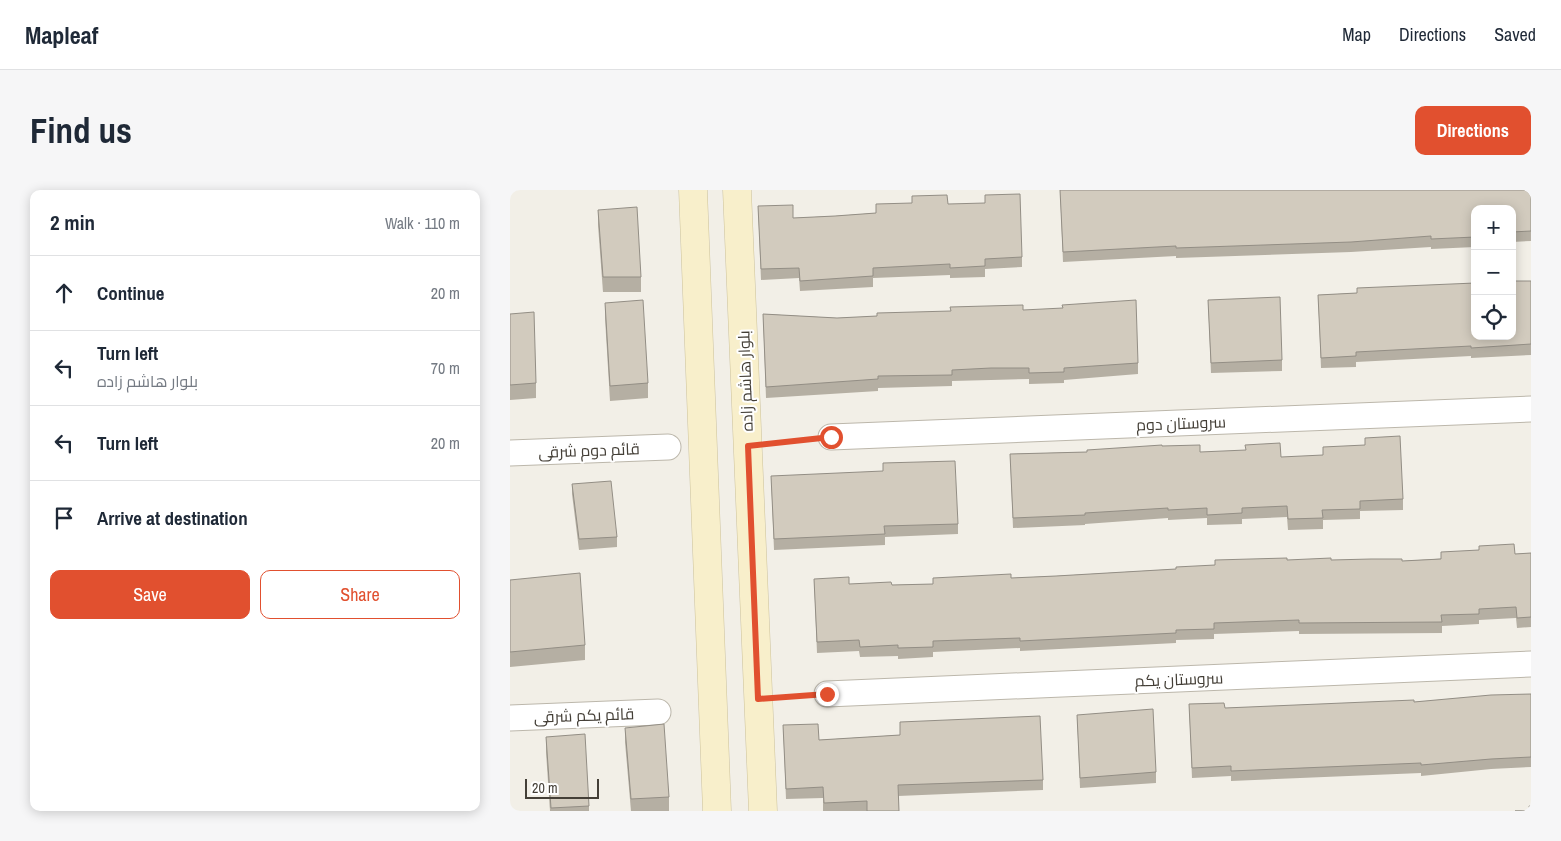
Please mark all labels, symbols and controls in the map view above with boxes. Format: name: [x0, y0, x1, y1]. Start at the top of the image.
text: Mapleaf: [25, 19, 98, 51]
text: Map: [1342, 22, 1371, 47]
text: Directions: [1399, 22, 1466, 47]
text: Saved: [1494, 22, 1536, 47]
button: Directions: [1415, 106, 1531, 155]
text: Find us: [30, 107, 132, 154]
map controls: [1471, 205, 1516, 340]
button: +: [1471, 205, 1516, 250]
text: 2 min: [50, 208, 95, 237]
text: Walk · 110 m: [385, 212, 460, 234]
button: −: [1471, 250, 1516, 295]
icon: ahead: [50, 279, 78, 307]
text: Continue: [97, 280, 165, 306]
text: 20 m: [431, 282, 460, 304]
button: locate: [1471, 295, 1516, 340]
street label: بلوار هاشم زاده: [732, 330, 759, 432]
text: Turn left: [97, 340, 158, 366]
icon: left: [50, 354, 78, 382]
text: 70 m: [431, 357, 460, 379]
text: بلوار هاشم زاده: [97, 370, 198, 392]
street label: سروستان دوم: [1136, 410, 1226, 437]
route start: [820, 426, 843, 449]
icon: left: [50, 429, 78, 457]
text: Turn left: [97, 430, 158, 456]
text: 20 m: [431, 432, 460, 454]
street label: قائم دوم شرقی: [538, 437, 640, 464]
icon: arrive: [50, 504, 78, 532]
text: Arrive at destination: [97, 505, 248, 531]
button: Save: [50, 570, 250, 619]
button: Share: [260, 570, 460, 619]
street label: سروستان یکم: [1134, 666, 1224, 693]
route end: [816, 683, 839, 706]
street label: قائم یکم شرقی: [533, 702, 635, 729]
scale bar: [525, 776, 599, 799]
text: 20 m: [532, 779, 558, 797]

